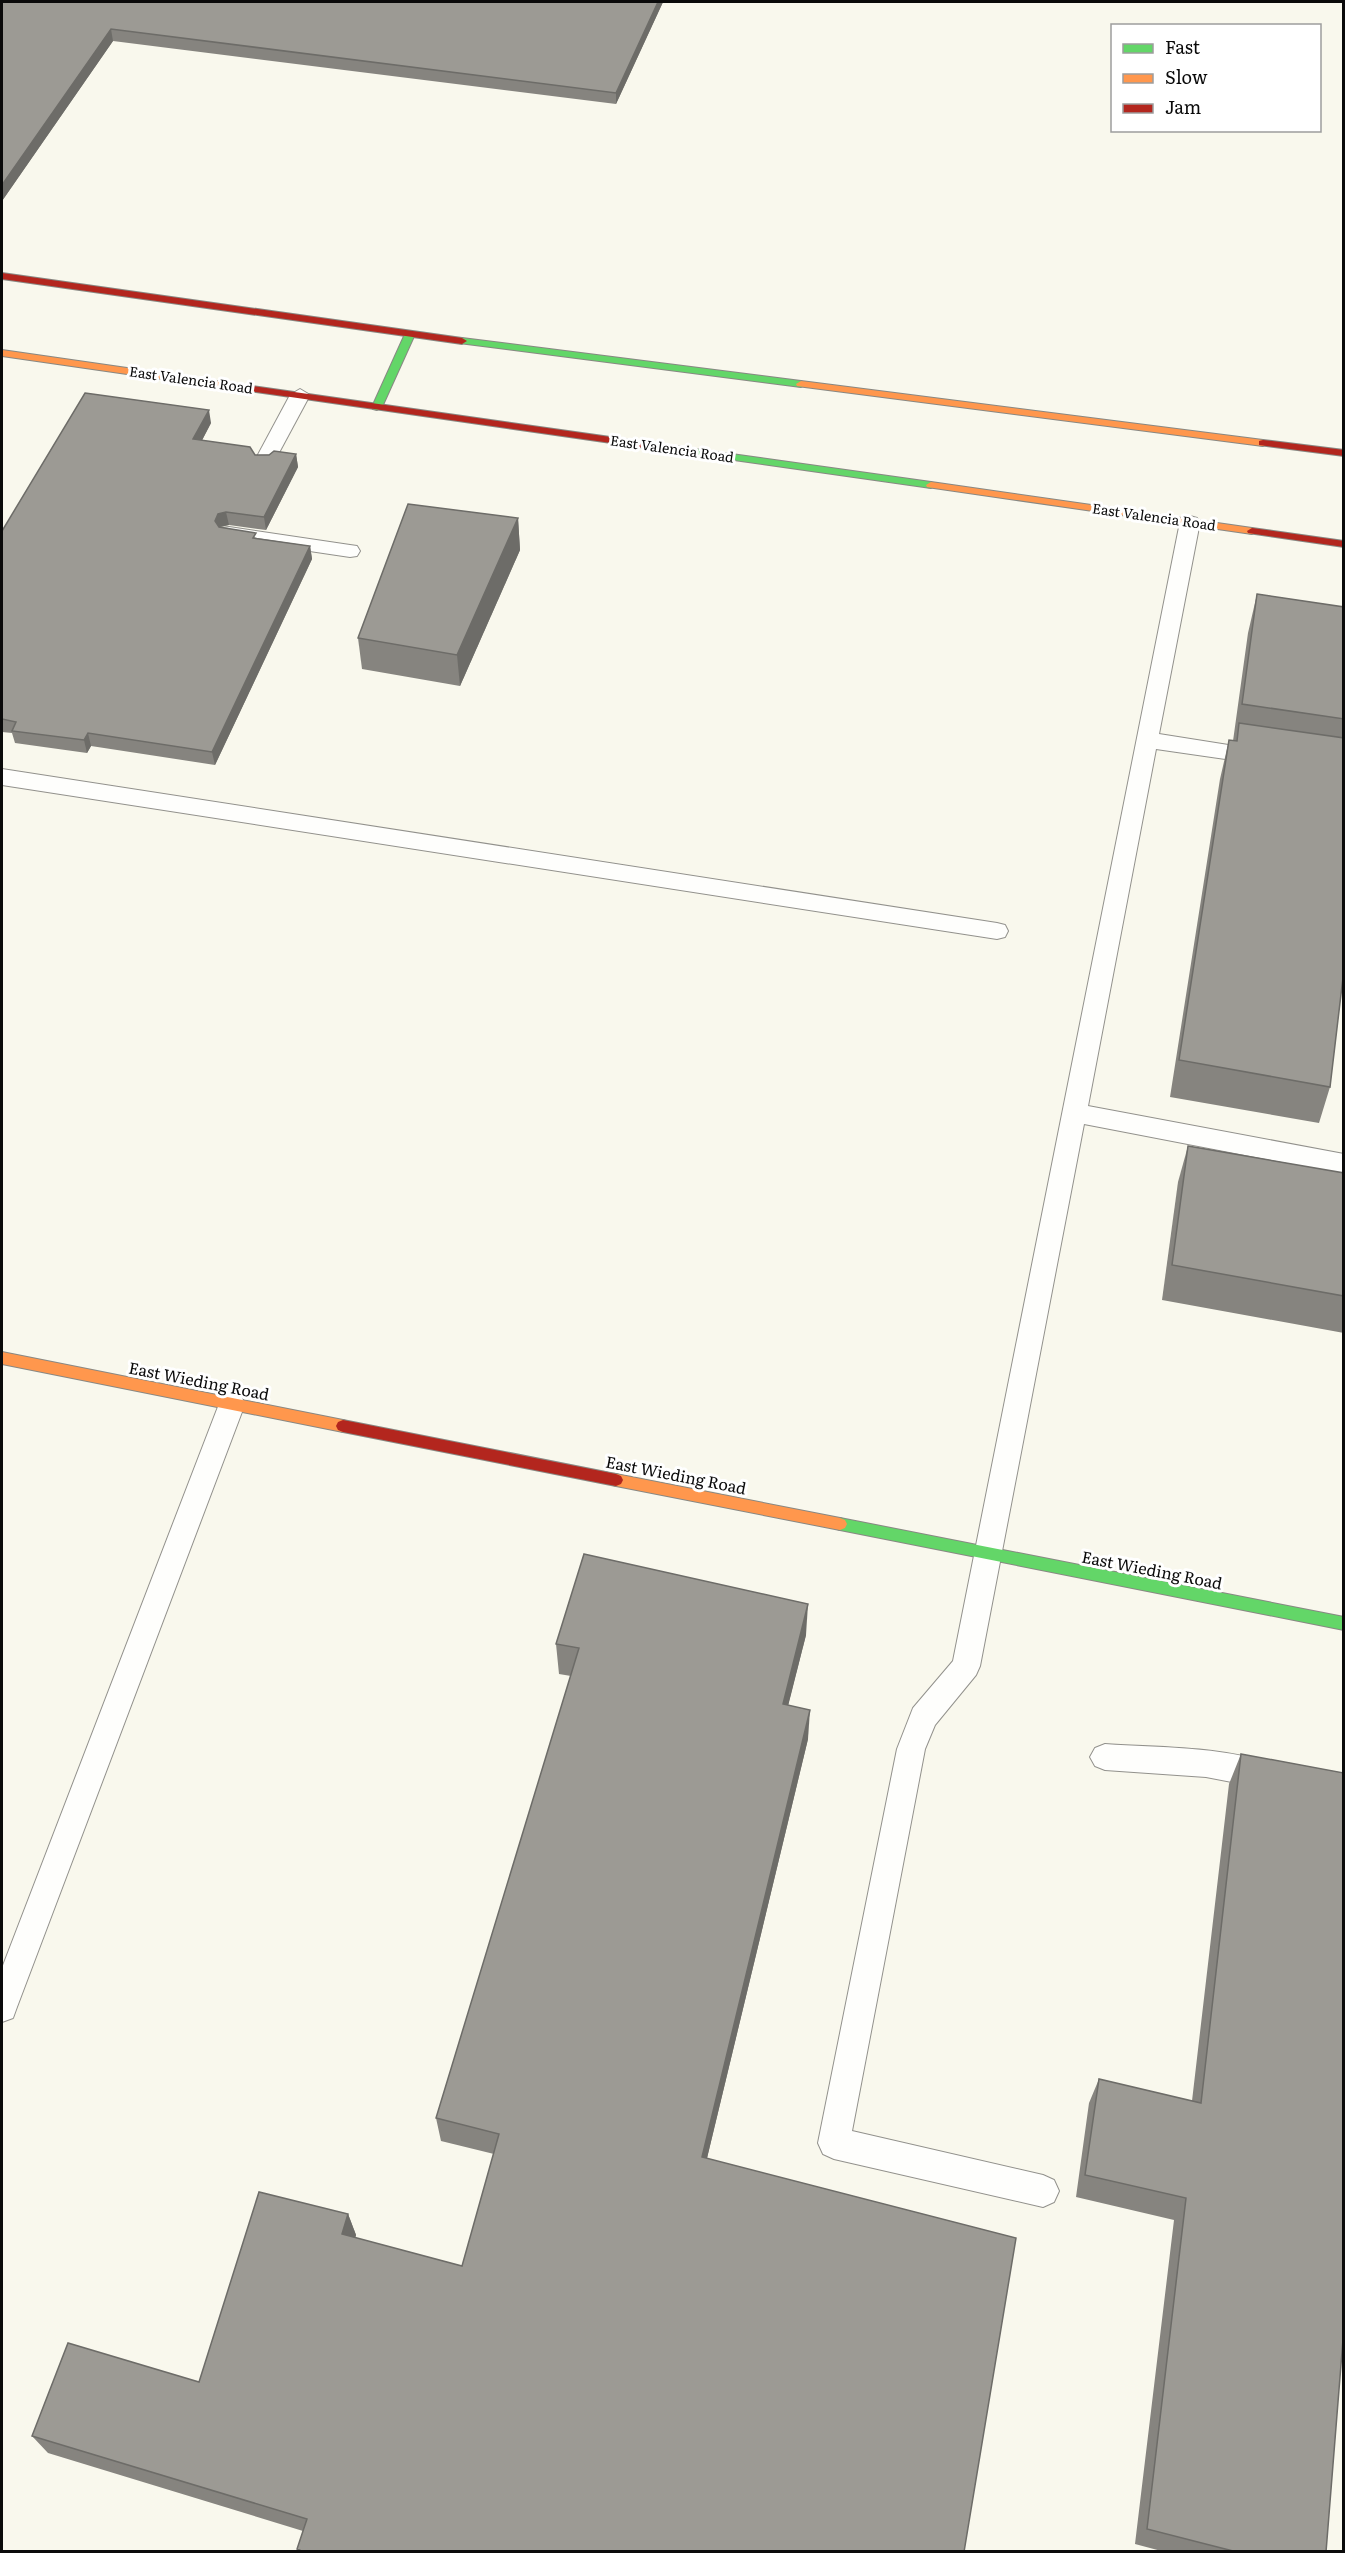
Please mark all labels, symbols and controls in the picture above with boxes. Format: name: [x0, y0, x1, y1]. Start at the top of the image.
legend: [1111, 24, 1321, 132]
text: Fast: [1165, 33, 1201, 60]
text: Slow: [1165, 63, 1208, 90]
text: Jam: [1165, 93, 1201, 120]
street label: East Valencia Road: [128, 360, 255, 398]
street label: East Valencia Road: [609, 429, 736, 467]
street label: East Valencia Road: [1091, 497, 1218, 535]
street label: East Wieding Road: [127, 1355, 272, 1405]
street label: East Wieding Road: [604, 1449, 749, 1499]
street label: East Wieding Road: [1080, 1544, 1225, 1594]

